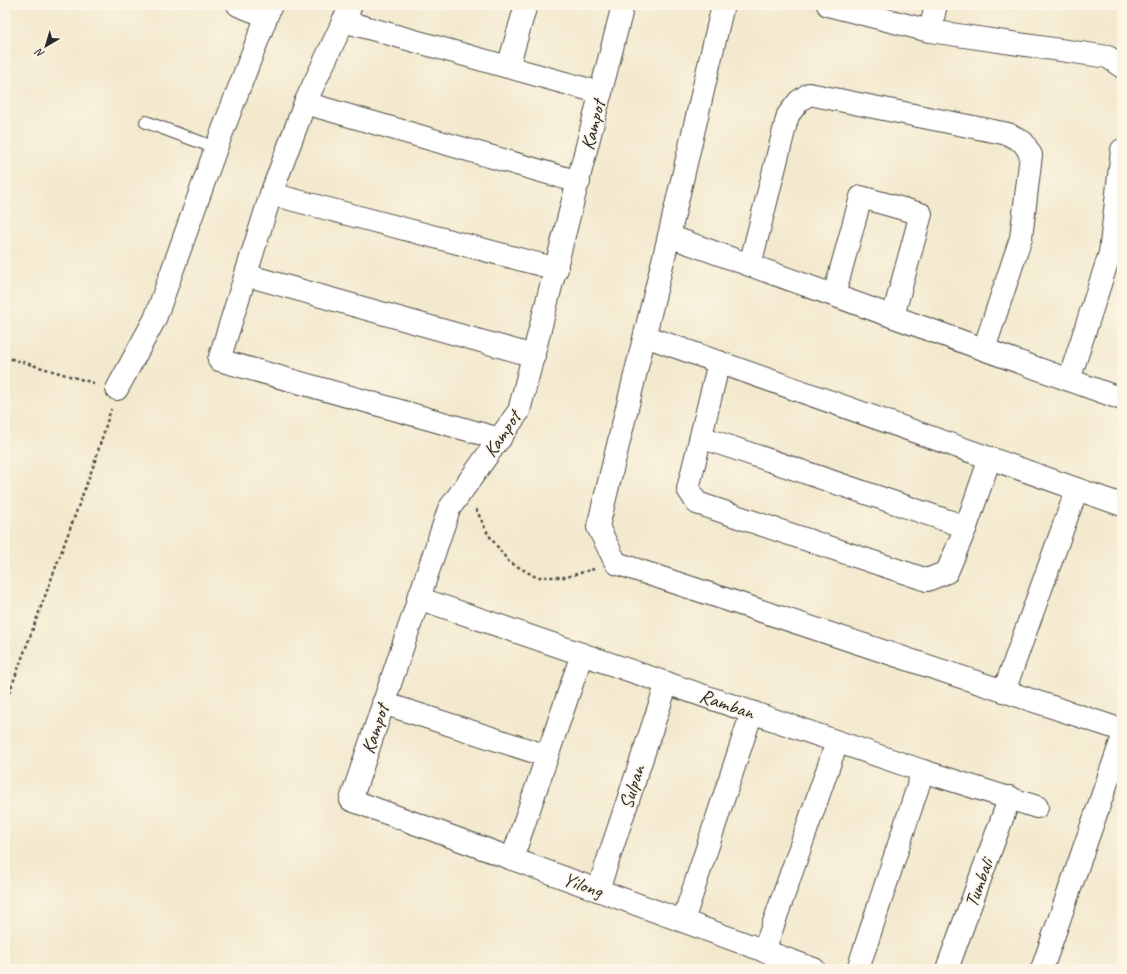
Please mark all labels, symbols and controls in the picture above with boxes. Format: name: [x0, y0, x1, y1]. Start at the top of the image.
north arrow: [26, 26, 66, 66]
text: N: [31, 45, 47, 61]
street label: Kampot: [575, 94, 612, 152]
street label: Kampot: [478, 403, 528, 462]
street label: Ramban: [696, 683, 759, 725]
street label: Kampot: [355, 698, 396, 757]
street label: Sulpan: [613, 761, 651, 812]
street label: Tumbali: [959, 853, 1000, 911]
street label: Yilong: [560, 866, 608, 904]

